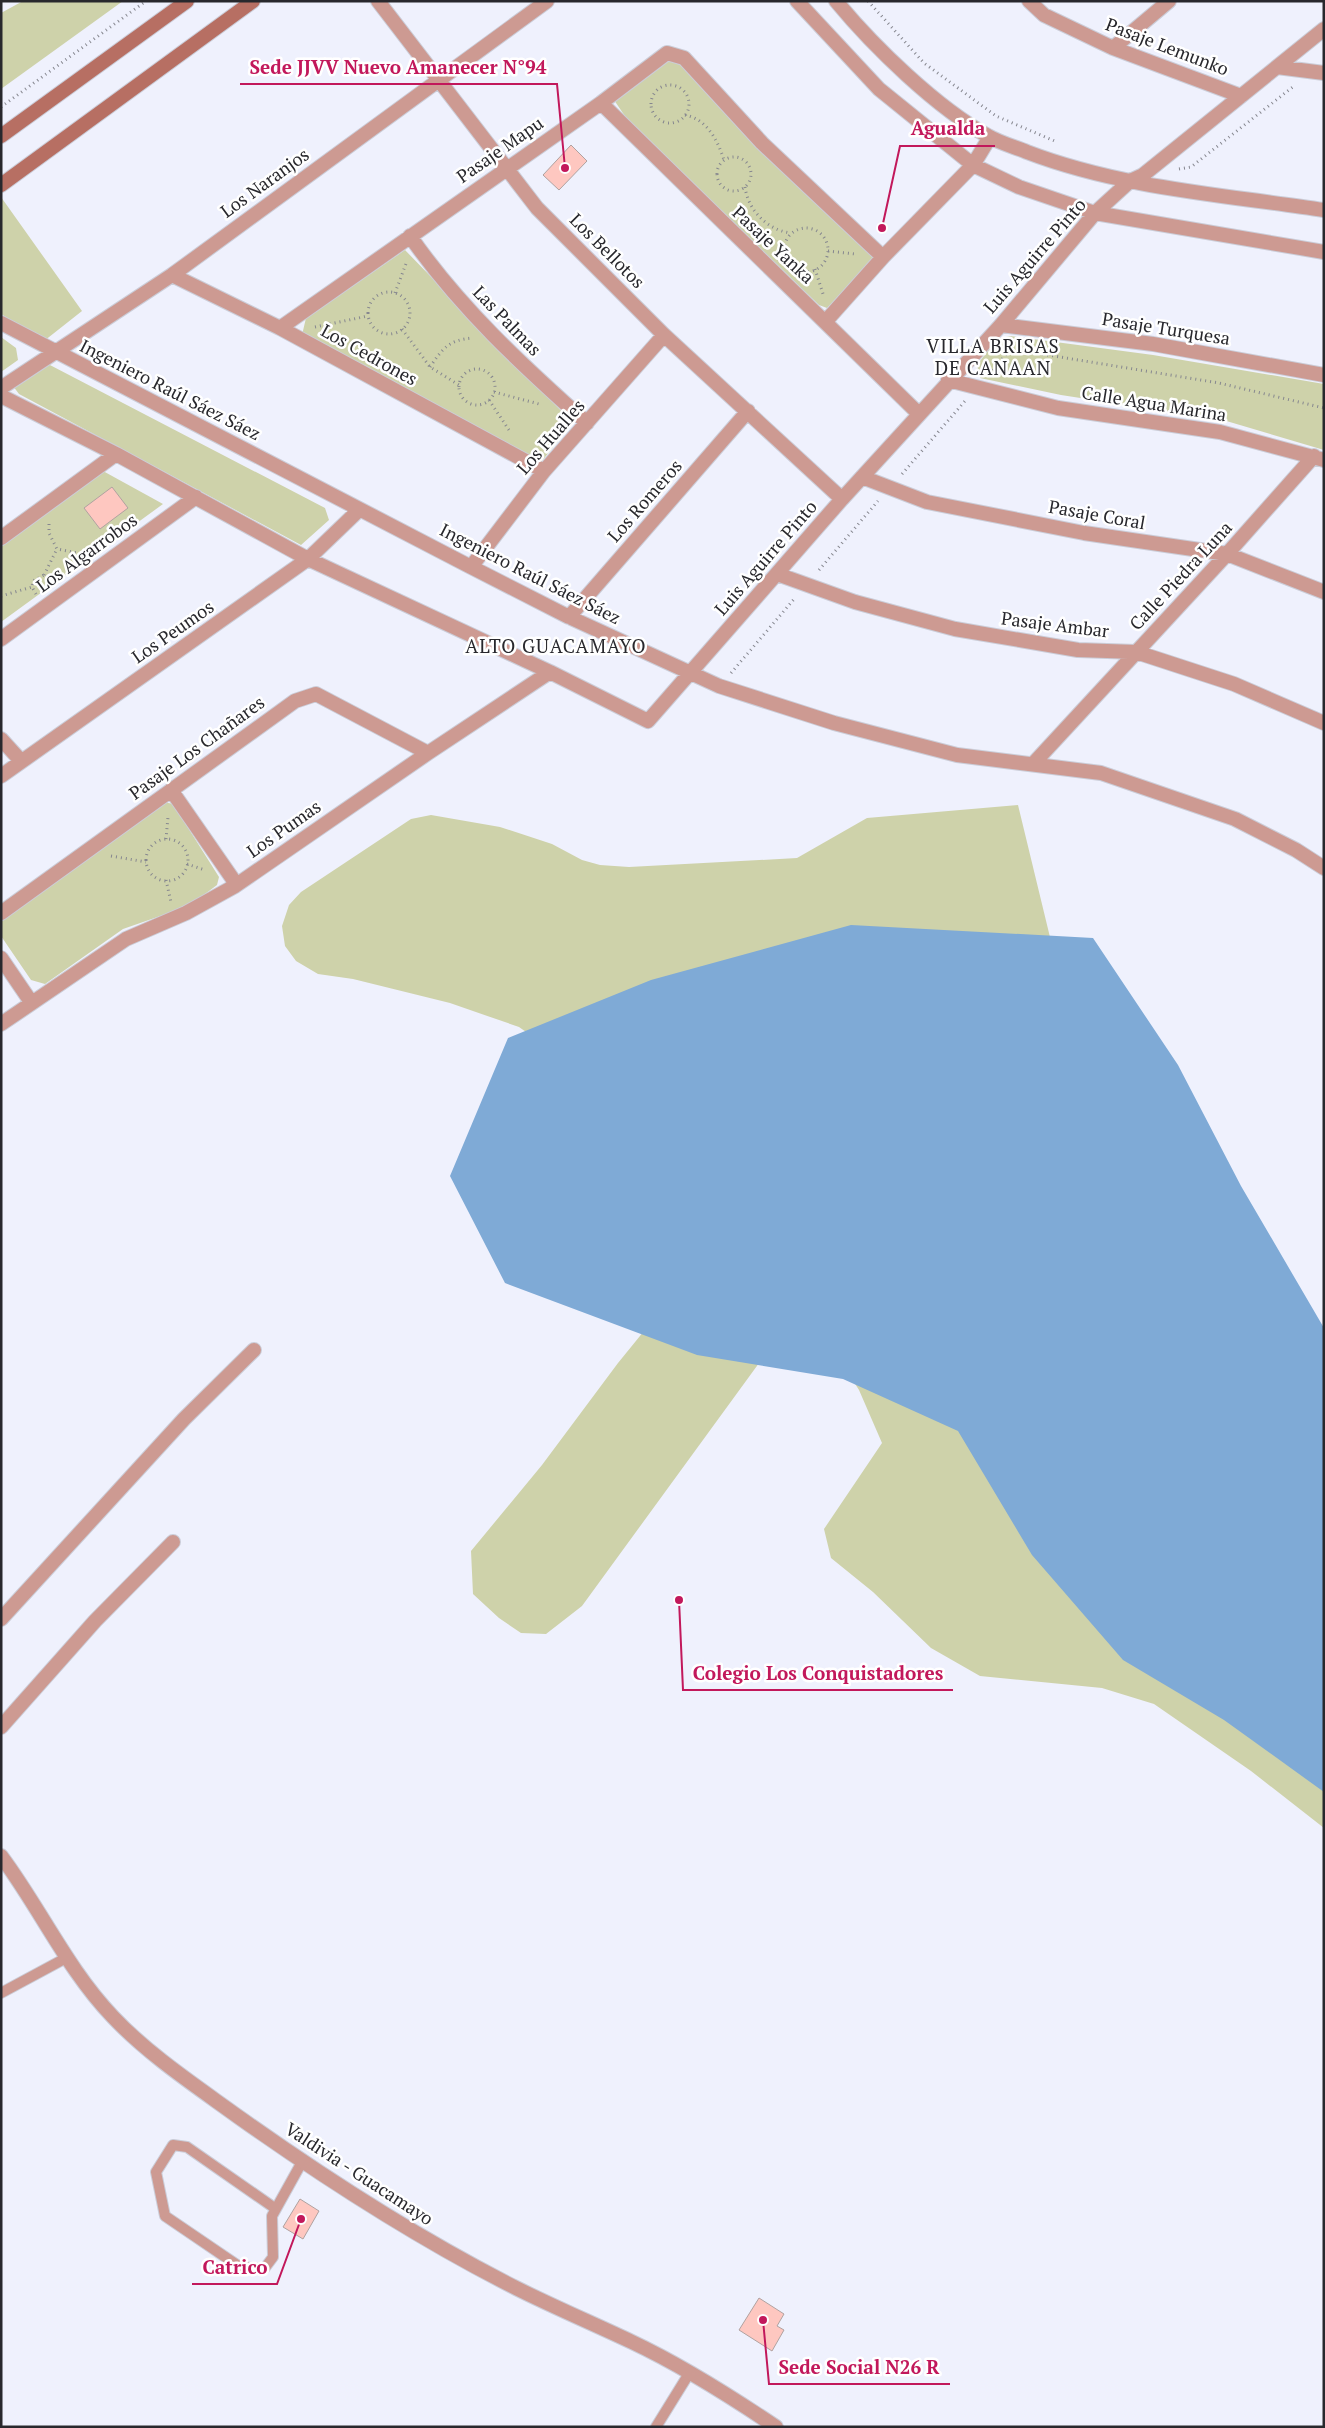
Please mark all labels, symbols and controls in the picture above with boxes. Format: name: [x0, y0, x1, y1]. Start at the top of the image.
street label: Pasaje Lemunko: [1102, 12, 1232, 81]
callout: Sede JJVV Nuevo Amanecer N°94: [240, 50, 557, 84]
text: Sede JJVV Nuevo Amanecer N°94: [250, 54, 547, 79]
street label: Pasaje Mapu: [451, 111, 547, 188]
callout: Agualda: [900, 112, 995, 146]
text: Agualda: [911, 115, 986, 140]
street label: Los Naranjos: [215, 142, 313, 222]
street label: Luis Aguirre Pinto: [978, 193, 1091, 318]
street label: Pasaje Yanka: [728, 200, 820, 288]
street label: Los Bellotos: [565, 207, 651, 293]
street label: Las Palmas: [468, 280, 547, 361]
street label: Pasaje Turquesa: [1100, 306, 1232, 350]
street label: Los Cedrones: [317, 318, 422, 390]
street label: Ingeniero Raúl Sáez Sáez: [76, 333, 265, 445]
district label: VILLA BRISAS DE CANAAN: [926, 333, 1060, 380]
street label: Calle Agua Marina: [1080, 380, 1228, 426]
street label: Los Hualles: [511, 394, 590, 479]
street label: Los Romeros: [602, 454, 687, 547]
street label: Pasaje Coral: [1047, 494, 1147, 534]
street label: Luis Aguirre Pinto: [709, 495, 822, 620]
street label: Los Algarrobos: [31, 507, 142, 597]
street label: Calle Piedra Luna: [1124, 516, 1237, 635]
street label: Ingeniero Raúl Sáez Sáez: [436, 517, 625, 629]
street label: Los Peumos: [127, 594, 218, 668]
street label: Pasaje Ambar: [1000, 605, 1111, 643]
district label: ALTO GUACAMAYO: [465, 633, 647, 658]
street label: Pasaje Los Chañares: [124, 690, 269, 805]
street label: Los Pumas: [242, 794, 325, 863]
callout: Colegio Los Conquistadores: [683, 1656, 953, 1690]
text: Colegio Los Conquistadores: [693, 1660, 944, 1685]
street label: Valdivia - Guacamayo: [281, 2116, 438, 2230]
callout: Catrico: [192, 2250, 277, 2284]
text: Catrico: [202, 2254, 268, 2279]
callout: Sede Social N26 R: [769, 2350, 950, 2384]
text: Sede Social N26 R: [778, 2354, 940, 2379]

